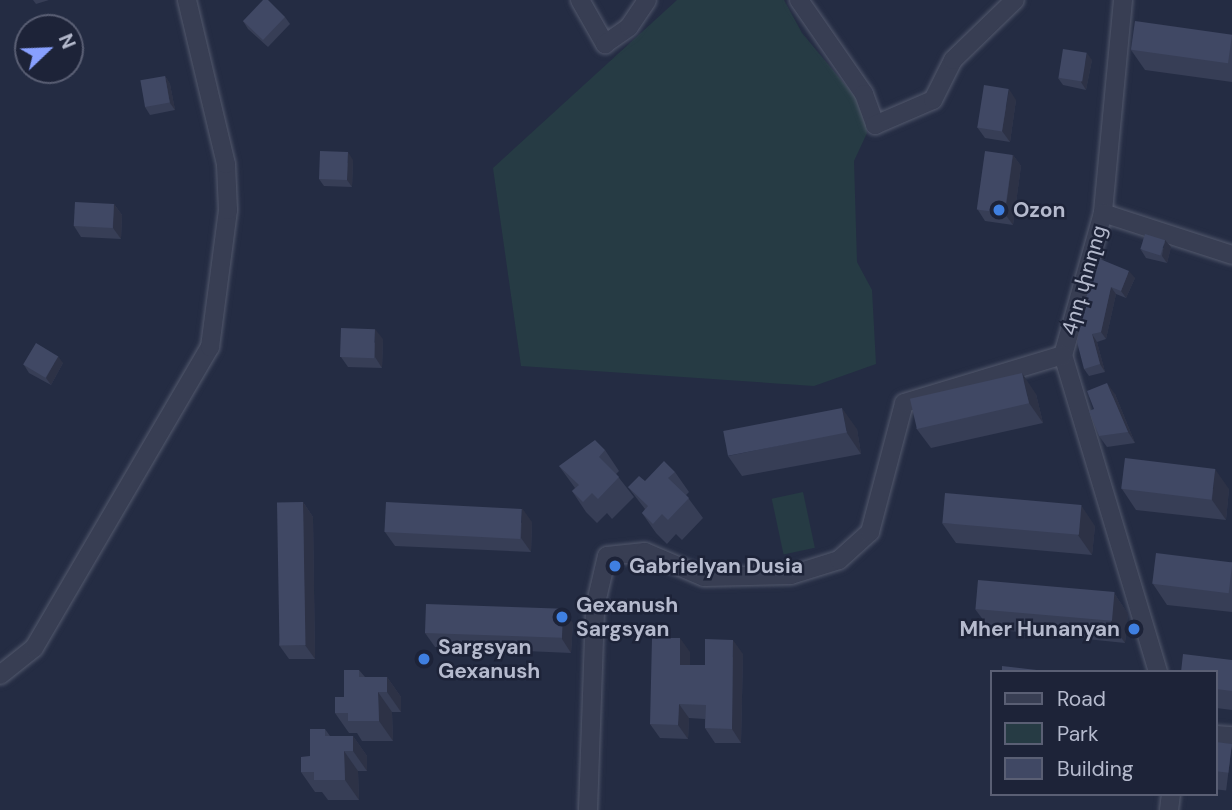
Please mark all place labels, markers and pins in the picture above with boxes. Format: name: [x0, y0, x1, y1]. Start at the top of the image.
place label: Ozon: [1013, 197, 1066, 223]
marker: Ozon: [991, 202, 1007, 218]
place label: Gabrielyan Dusia: [629, 553, 803, 579]
marker: Gabrielyan Dusia: [607, 558, 623, 574]
place label: Gexanush Sargsyan: [576, 592, 678, 642]
marker: Gexanush Sargsyan: [554, 609, 570, 625]
place label: Mher Hunanyan: [959, 616, 1120, 642]
marker: Mher Hunanyan: [1126, 621, 1142, 637]
place label: Sargsyan Gexanush: [438, 634, 540, 684]
marker: Sargsyan Gexanush: [416, 651, 432, 667]

